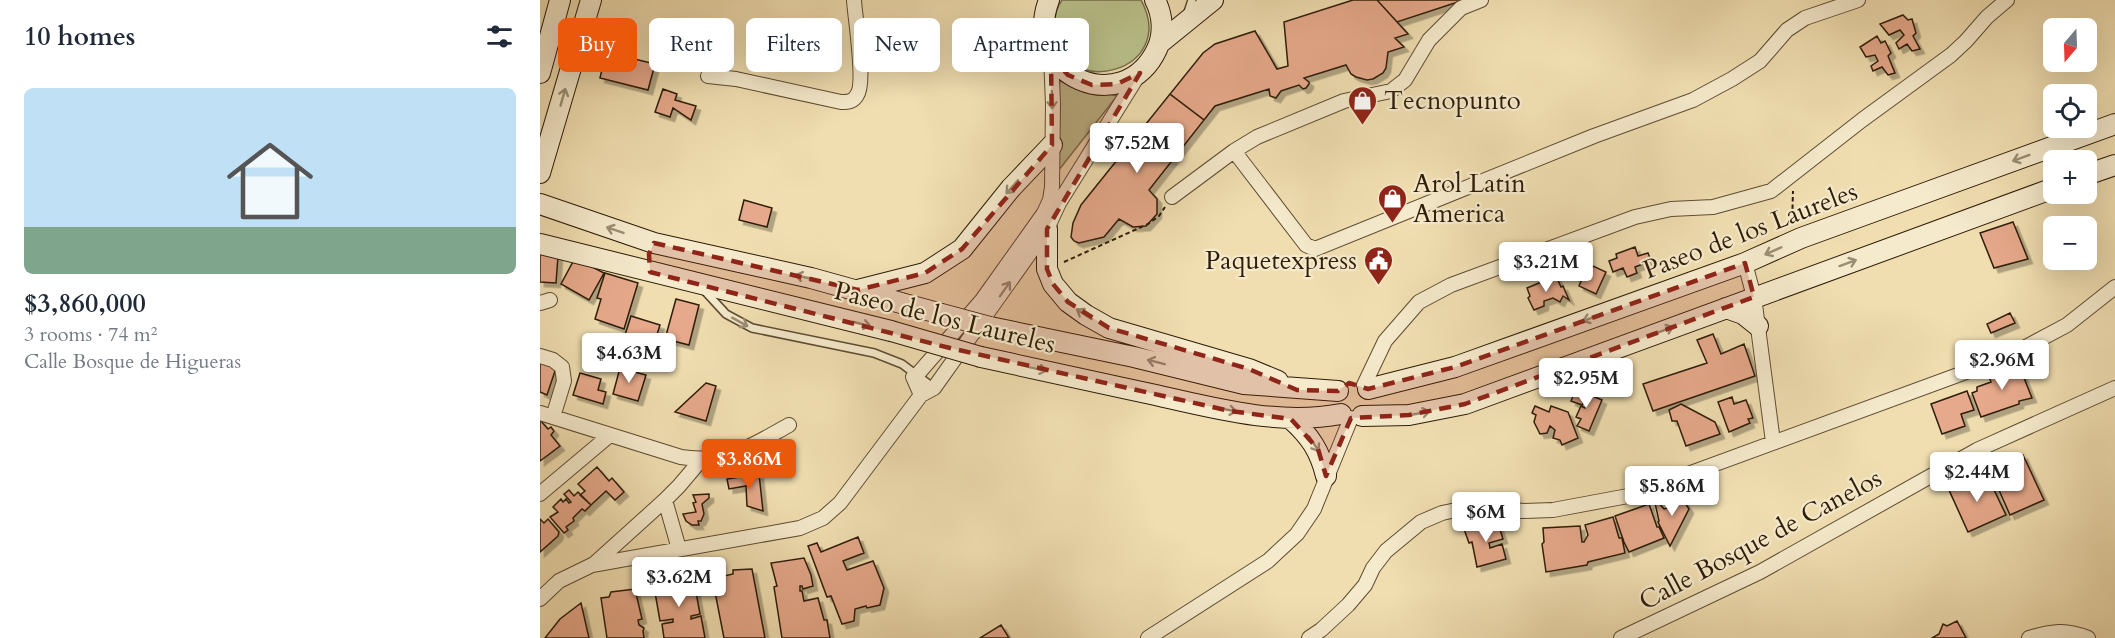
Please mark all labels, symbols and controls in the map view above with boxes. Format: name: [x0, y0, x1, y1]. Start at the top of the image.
chip: Buy: [558, 18, 637, 72]
chip: Rent: [649, 18, 734, 72]
chip: Filters: [746, 18, 842, 72]
chip: New: [854, 18, 940, 72]
chip: Apartment: [952, 18, 1089, 72]
north arrow: [2043, 18, 2097, 72]
map controls: [2043, 18, 2097, 270]
text: 10 homes: [24, 19, 135, 54]
icon: filters: [483, 20, 516, 53]
place label: Tecnopunto: [1384, 83, 1521, 118]
shop icon: Tecnopunto: [1347, 84, 1379, 126]
button: locate: [2043, 84, 2097, 138]
one-way arrow: [558, 88, 569, 107]
one-way arrow: [1046, 90, 1058, 110]
pin: $7.52M: [1088, 123, 1186, 174]
icon: home: [216, 127, 324, 235]
text: $7.52M: [1104, 129, 1170, 156]
button: +: [2043, 150, 2097, 204]
one-way arrow: [2012, 153, 2030, 164]
place label: Arol Latin America: [1413, 166, 1526, 231]
street label: Paseo de los Laureles: [1638, 173, 1862, 287]
one-way arrow: [1005, 180, 1019, 195]
shop icon: Arol Latin America: [1376, 182, 1408, 224]
button: −: [2043, 216, 2097, 270]
one-way arrow: [606, 223, 625, 234]
pin: $3.21M: [1497, 242, 1595, 293]
place label: Paquetexpress: [1205, 243, 1357, 278]
public building icon: Paquetexpress: [1362, 244, 1394, 286]
one-way arrow: [1764, 245, 1782, 257]
text: $3.21M: [1513, 248, 1579, 275]
one-way arrow: [1838, 257, 1856, 268]
one-way arrow: [795, 271, 815, 282]
street label: Paseo de los Laureles: [831, 273, 1059, 362]
one-way arrow: [999, 282, 1011, 298]
text: $3,860,000: [24, 286, 146, 321]
one-way arrow: [1076, 307, 1093, 320]
one-way arrow: [1582, 314, 1601, 325]
one-way arrow: [731, 317, 749, 328]
one-way arrow: [852, 318, 871, 330]
text: 3 rooms · 74 m²: [24, 321, 157, 348]
one-way arrow: [1655, 324, 1674, 335]
pin: $4.63M: [580, 333, 678, 384]
text: $4.63M: [596, 339, 662, 366]
pin: $2.96M: [1953, 340, 2051, 391]
text: $2.96M: [1969, 346, 2035, 373]
text: Calle Bosque de Higueras: [24, 348, 241, 375]
one-way arrow: [1147, 356, 1166, 368]
pin: $2.95M: [1537, 358, 1635, 409]
one-way arrow: [1028, 364, 1047, 376]
text: $2.95M: [1553, 364, 1619, 391]
one-way arrow: [1218, 405, 1238, 416]
one-way arrow: [1410, 407, 1430, 418]
one-way arrow: [1309, 435, 1321, 452]
pin: $3.86M: [700, 439, 798, 490]
text: $3.86M: [716, 445, 782, 472]
pin: $2.44M: [1928, 452, 2026, 503]
text: $2.44M: [1944, 458, 2010, 485]
street label: Calle Bosque de Canelos: [1633, 461, 1888, 618]
pin: $5.86M: [1623, 466, 1721, 517]
text: $5.86M: [1639, 472, 1705, 499]
pin: $6M: [1457, 492, 1515, 543]
text: $6M: [1466, 498, 1506, 525]
pin: $3.62M: [630, 557, 728, 608]
text: $3.62M: [646, 563, 712, 590]

